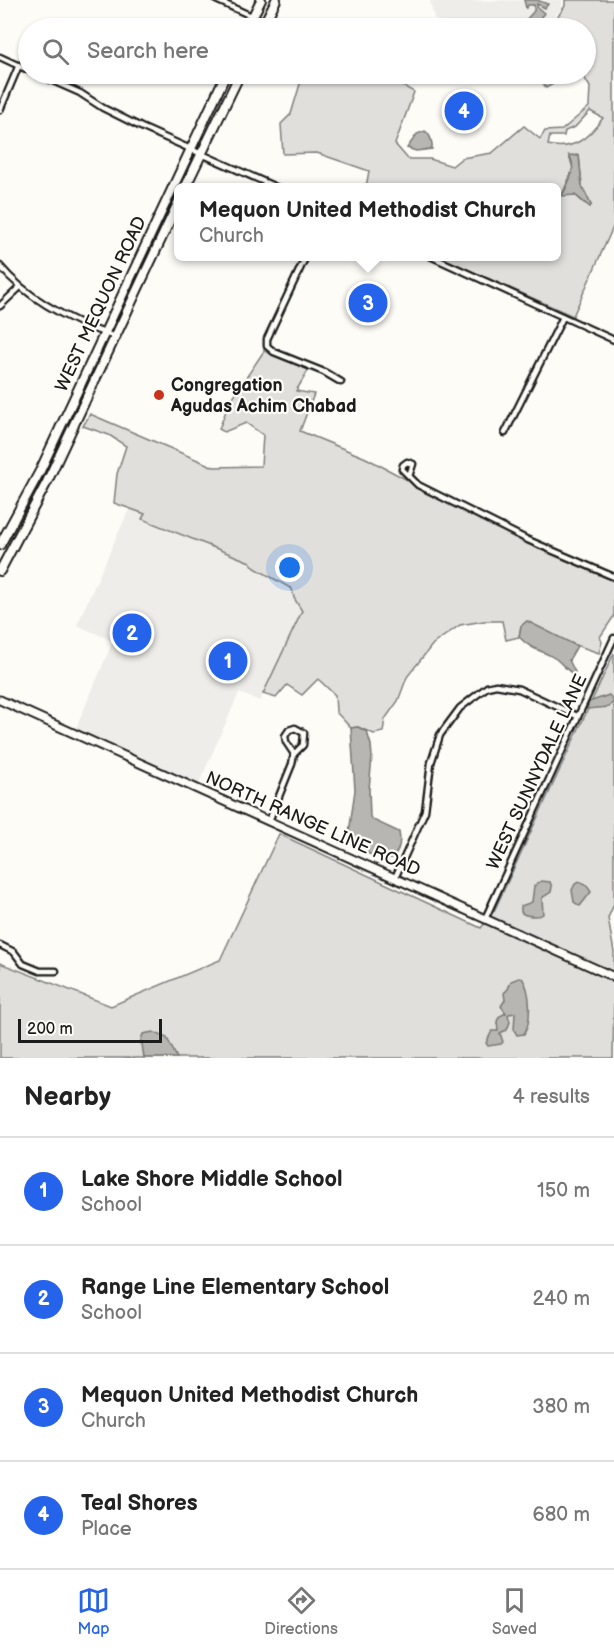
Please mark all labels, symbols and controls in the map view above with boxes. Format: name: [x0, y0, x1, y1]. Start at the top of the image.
search box: [18, 18, 596, 84]
icon: search: [39, 35, 72, 68]
text: Search here: [87, 38, 209, 65]
pin: 4: [444, 88, 484, 134]
popup: [174, 183, 561, 261]
text: Mequon United Methodist Church: [199, 197, 536, 224]
street label: WEST MEQUON ROAD: [51, 213, 151, 395]
text: Church: [199, 224, 264, 248]
pin: 3: [348, 280, 388, 326]
place label: Congregation Agudas Achim Chabad: [170, 375, 357, 417]
marker: Congregation Agudas Achim Chabad: [152, 388, 166, 402]
your location: [275, 553, 304, 582]
pin: 2: [112, 610, 152, 656]
pin: 1: [208, 638, 248, 684]
street label: WEST SUNNYDALE LANE: [482, 671, 592, 873]
street label: NORTH RANGE LINE ROAD: [202, 767, 424, 881]
scale bar: [18, 1016, 162, 1044]
text: 200 m: [27, 1020, 73, 1039]
text: Nearby: [24, 1082, 111, 1113]
text: 4 results: [512, 1085, 590, 1109]
text: Lake Shore Middle School: [81, 1166, 343, 1193]
text: 1: [39, 1179, 48, 1203]
text: 150 m: [537, 1179, 590, 1203]
text: School: [81, 1193, 142, 1217]
text: Range Line Elementary School: [81, 1274, 389, 1301]
text: 2: [38, 1287, 49, 1311]
text: 240 m: [533, 1287, 590, 1311]
text: School: [81, 1301, 142, 1325]
text: Mequon United Methodist Church: [81, 1382, 418, 1409]
text: 3: [38, 1395, 49, 1419]
text: 380 m: [532, 1395, 590, 1419]
text: Church: [81, 1409, 146, 1433]
text: Teal Shores: [81, 1490, 197, 1517]
text: 4: [38, 1503, 49, 1527]
text: 680 m: [532, 1503, 590, 1527]
text: Place: [81, 1517, 132, 1541]
tab: Map: [77, 1584, 110, 1639]
tab: Directions: [264, 1584, 338, 1639]
tab: Saved: [492, 1584, 537, 1639]

